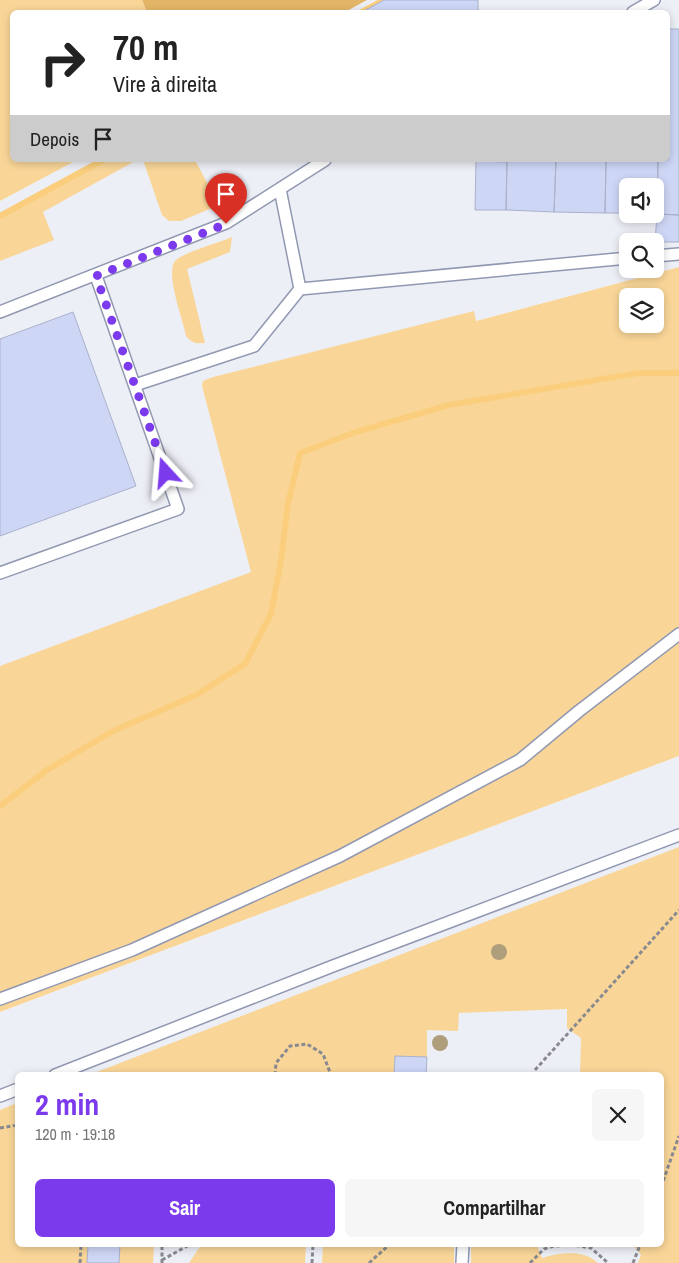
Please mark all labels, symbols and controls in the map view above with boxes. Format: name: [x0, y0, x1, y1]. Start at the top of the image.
text: 70 m: [113, 24, 178, 71]
icon: right: [30, 30, 95, 95]
text: Vire à direita: [113, 69, 217, 99]
icon: arrive: [89, 125, 117, 153]
text: Depois: [30, 126, 79, 152]
pin: [205, 173, 247, 224]
map controls: [619, 178, 664, 333]
button: sound: [619, 178, 664, 223]
icon: arrive: [212, 180, 240, 208]
button: search: [619, 233, 664, 278]
button: layers: [619, 288, 664, 333]
position arrow: [139, 446, 191, 498]
text: 2 min: [35, 1084, 99, 1124]
button: close: [592, 1089, 644, 1141]
text: 120 m · 19:18: [35, 1123, 115, 1145]
button: Sair: [35, 1179, 335, 1237]
button: Compartilhar: [345, 1179, 644, 1237]

